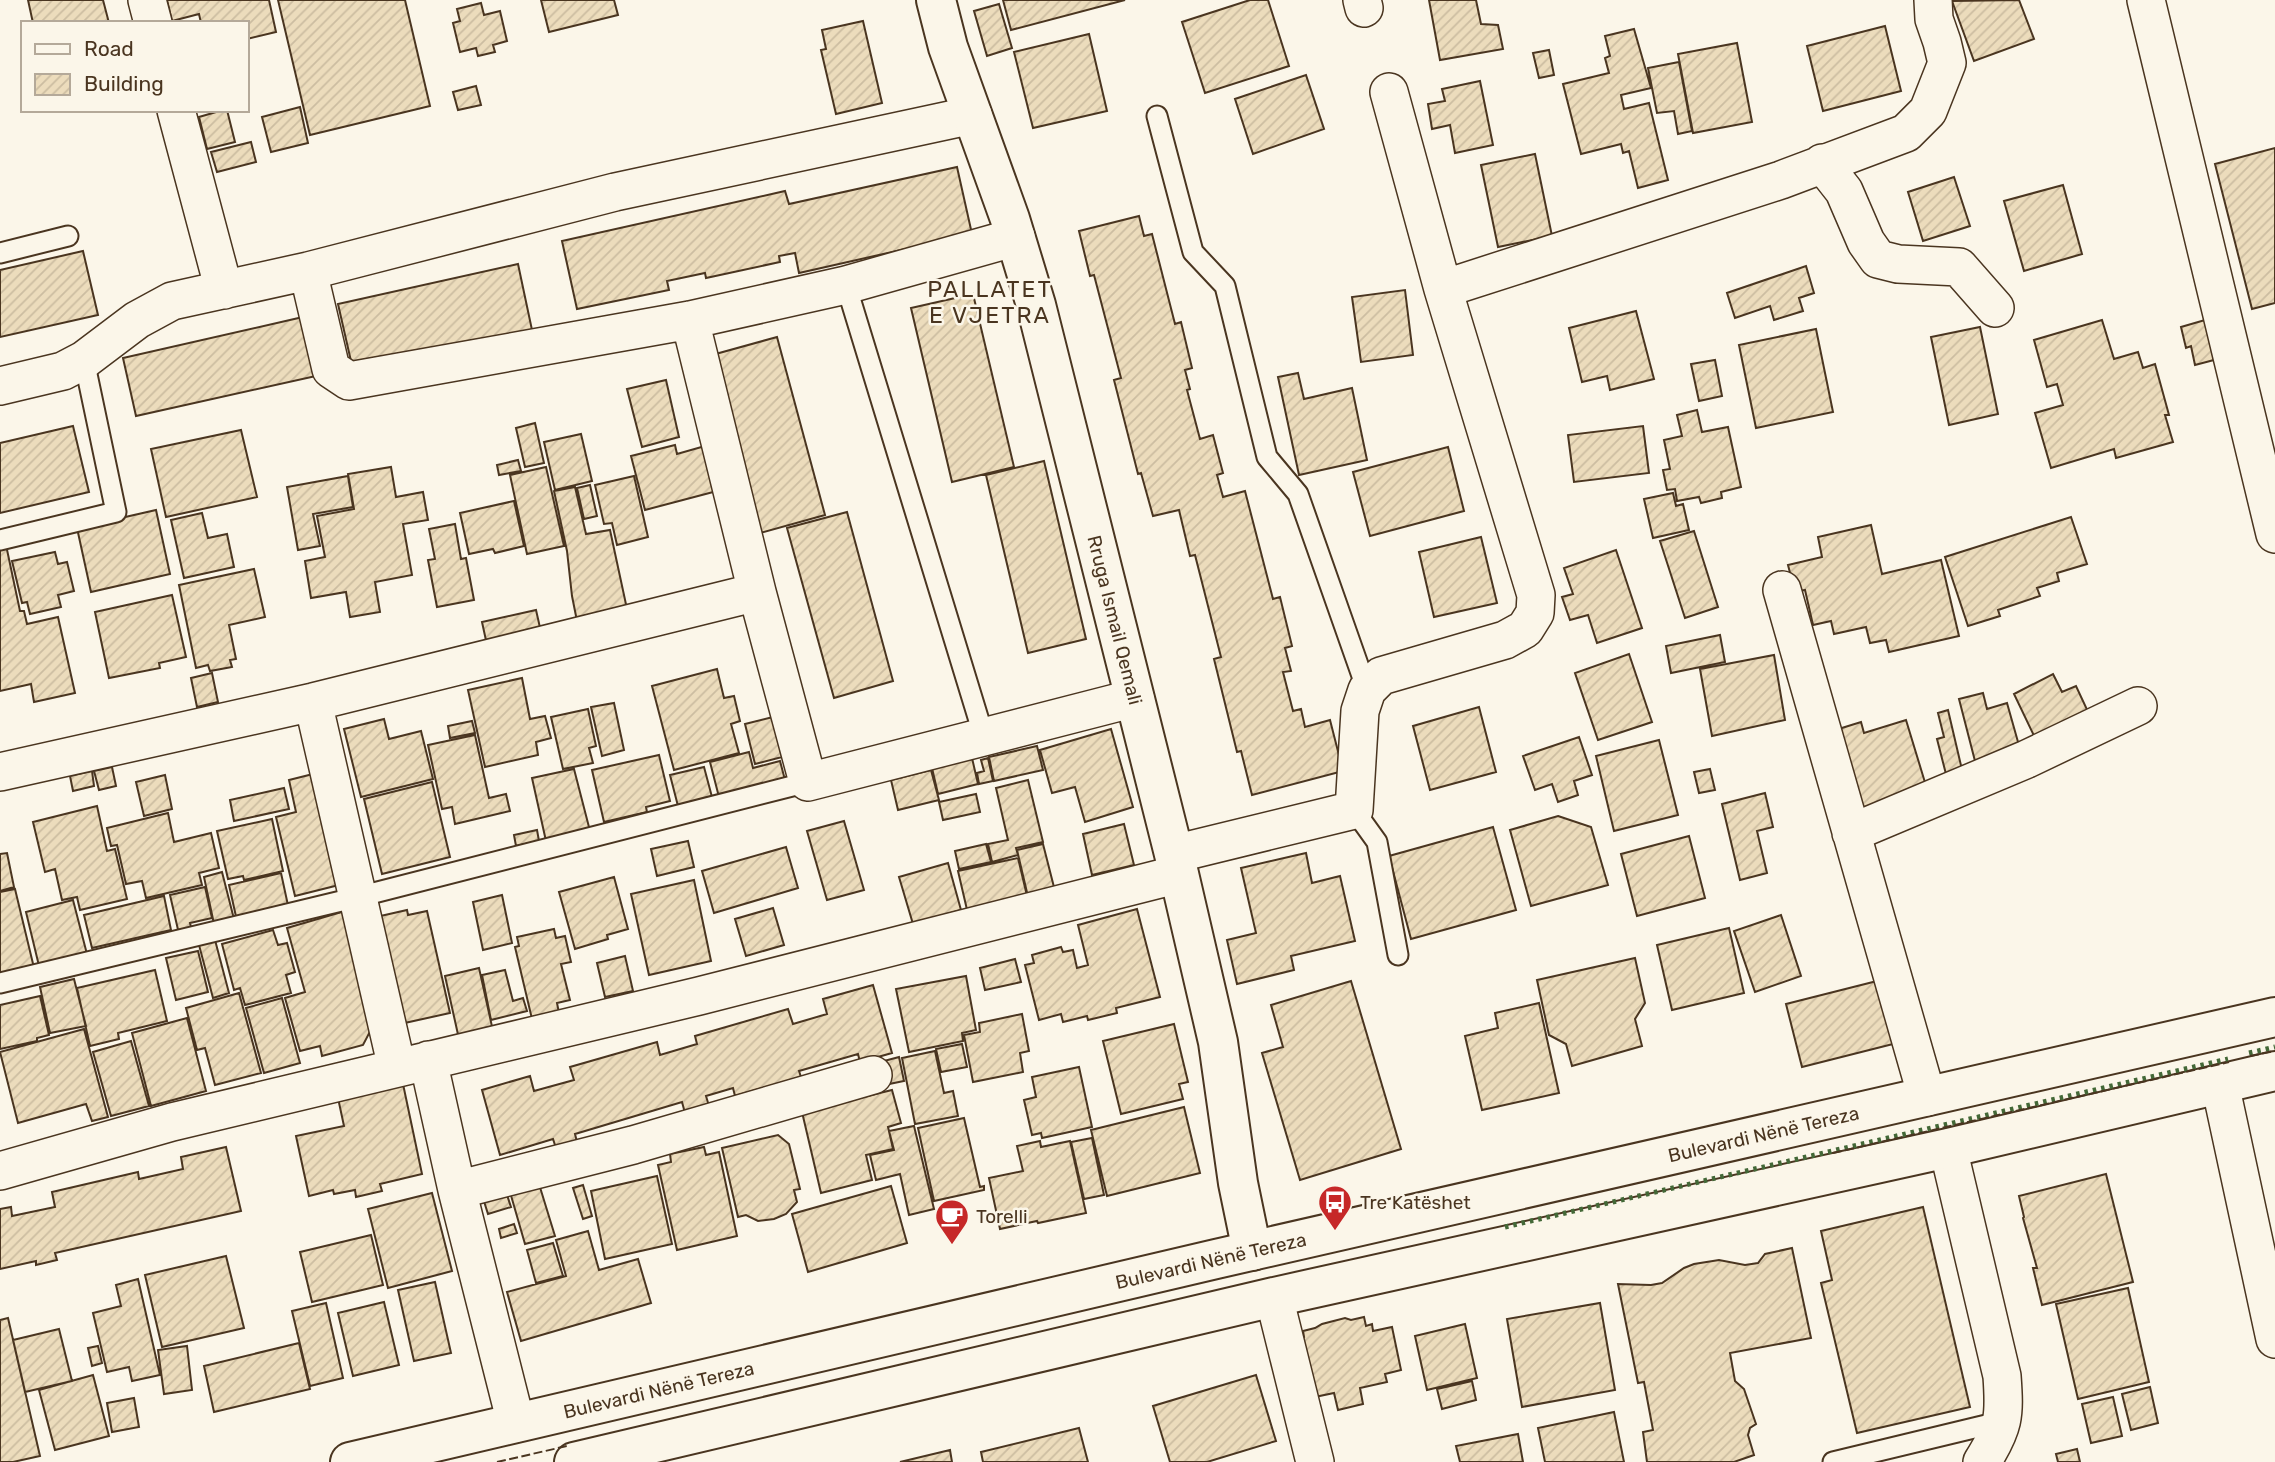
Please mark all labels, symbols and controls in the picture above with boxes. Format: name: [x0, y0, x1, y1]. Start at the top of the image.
legend: [21, 21, 248, 112]
text: Road: [84, 36, 134, 61]
text: Building: [84, 71, 164, 96]
district label: PALLATET E VJETRA: [927, 275, 1053, 329]
street label: Rruga Ismail Qemali: [1083, 533, 1148, 707]
street label: Bulevardi Nënë Tereza: [1666, 1101, 1861, 1167]
bus stop icon: Tre Katëshet: [1316, 1183, 1354, 1232]
place label: Tre Katëshet: [1360, 1191, 1471, 1214]
cafe icon: Torelli: [933, 1197, 971, 1246]
place label: Torelli: [976, 1205, 1028, 1228]
street label: Bulevardi Nënë Tereza: [1113, 1227, 1308, 1294]
street label: Bulevardi Nënë Tereza: [561, 1356, 756, 1423]

